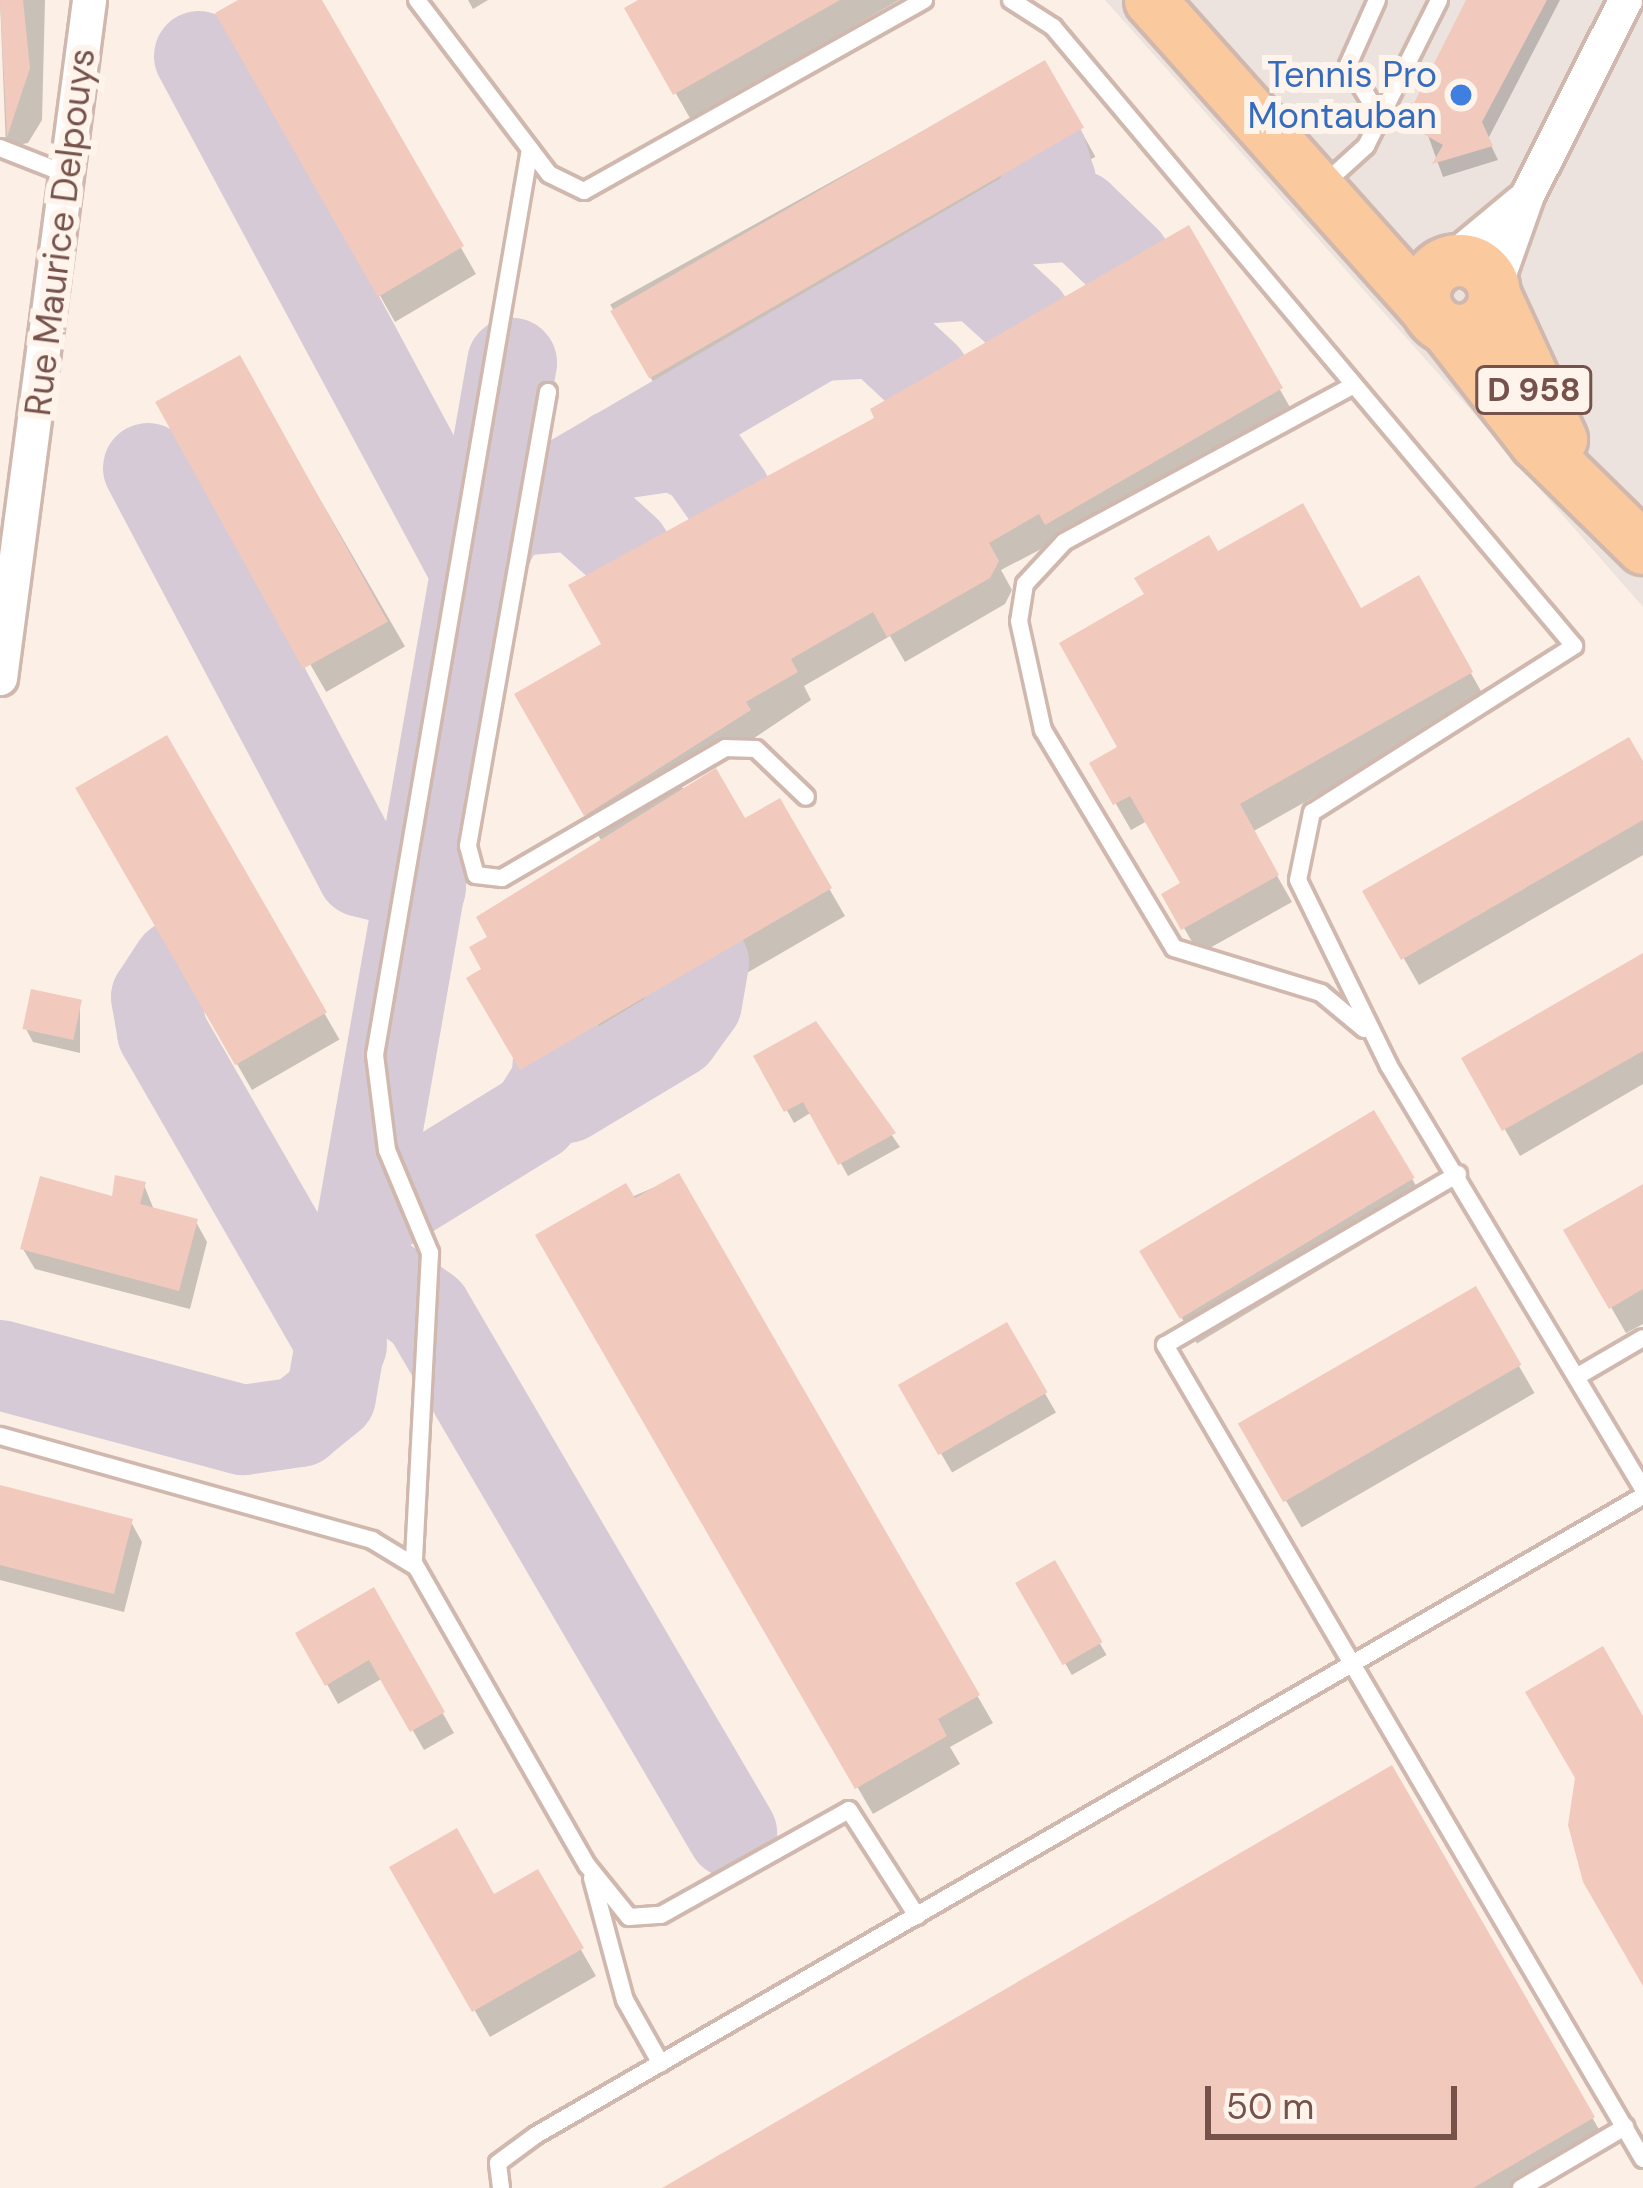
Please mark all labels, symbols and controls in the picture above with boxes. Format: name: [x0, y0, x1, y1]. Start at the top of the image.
street label: Rue Maurice Delpouys: [16, 46, 104, 418]
place label: Tennis Pro Montauban: [1248, 52, 1437, 137]
marker: Tennis Pro Montauban: [1448, 82, 1474, 108]
road number: D 958: [1474, 363, 1594, 417]
scale bar: [1211, 2062, 1463, 2136]
text: 50 m: [1226, 2083, 1314, 2130]

